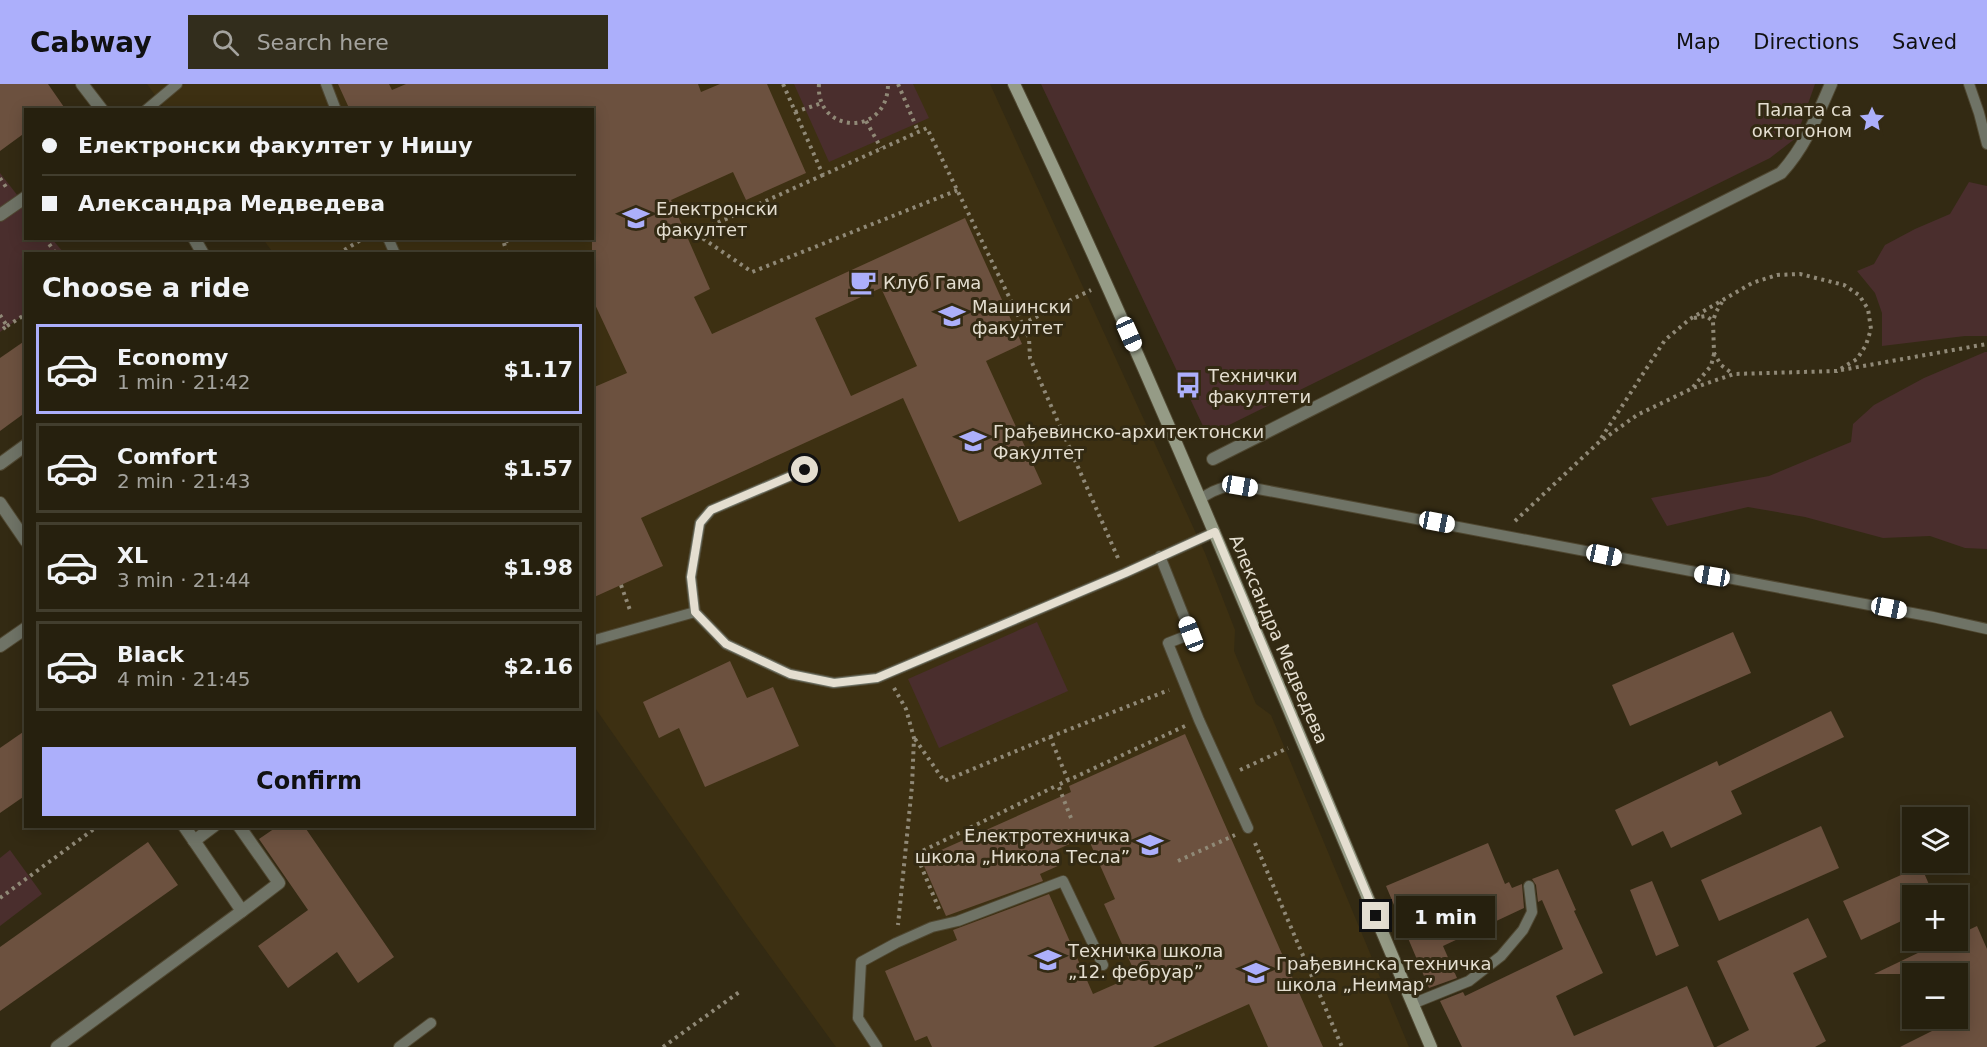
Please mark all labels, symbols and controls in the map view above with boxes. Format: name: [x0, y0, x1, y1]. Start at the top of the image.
search box: [188, 15, 608, 69]
text: Cabway: [30, 26, 152, 59]
icon: search: [209, 26, 242, 59]
text: Search here: [257, 30, 389, 55]
text: Map: [1676, 30, 1720, 54]
text: Directions: [1753, 30, 1859, 54]
text: Saved: [1892, 30, 1957, 54]
place label: Палата са октогоном: [1752, 99, 1852, 141]
place icon: Палата са октогоном: [1857, 104, 1887, 134]
text: Електронски факултет у Нишу: [78, 133, 473, 158]
text: Александра Медведева: [78, 191, 385, 216]
place label: Електронски факултет: [656, 198, 778, 240]
school or university icon: Електронски факултет: [621, 203, 651, 233]
cafe icon: Клуб Гама: [848, 267, 878, 297]
text: Choose a ride: [42, 272, 250, 303]
place label: Клуб Гама: [883, 272, 981, 293]
place label: Машински факултет: [972, 296, 1071, 338]
school or university icon: Машински факултет: [937, 301, 967, 331]
car: [1113, 314, 1145, 354]
icon: car: [45, 342, 99, 396]
text: Economy: [117, 345, 228, 370]
text: $1.17: [503, 357, 573, 382]
place label: Технички факултети: [1207, 365, 1311, 407]
text: 1 min · 21:42: [117, 370, 251, 394]
bus stop icon: Технички факултети: [1173, 370, 1203, 400]
place label: Грађевинско-архитектонски Факултет: [993, 421, 1264, 463]
school or university icon: Грађевинско-архитектонски Факултет: [958, 426, 988, 456]
icon: car: [45, 441, 99, 495]
text: Comfort: [117, 444, 217, 469]
text: $1.57: [503, 456, 573, 481]
route start: [791, 456, 818, 483]
text: 2 min · 21:43: [117, 469, 251, 493]
car: [1221, 474, 1259, 498]
car: [1418, 510, 1456, 534]
street label: Александра Медведева: [1225, 531, 1333, 747]
icon: car: [45, 540, 99, 594]
car: [1585, 542, 1623, 568]
text: XL: [117, 543, 148, 568]
text: $1.98: [503, 555, 573, 580]
car: [1693, 564, 1731, 588]
text: 3 min · 21:44: [117, 568, 251, 592]
car: [1870, 596, 1908, 620]
car: [1176, 614, 1206, 654]
icon: car: [45, 639, 99, 693]
text: Black: [117, 642, 184, 667]
text: $2.16: [503, 654, 573, 679]
text: 4 min · 21:45: [117, 667, 251, 691]
button: Confirm: [42, 747, 576, 816]
map controls: [1902, 807, 1968, 1029]
button: layers: [1902, 807, 1968, 873]
place label: Електротехничка школа „Никола Тесла”: [915, 825, 1130, 867]
school or university icon: Електротехничка школа „Никола Тесла”: [1135, 830, 1165, 860]
button: +: [1902, 885, 1968, 951]
callout: 1 min: [1397, 895, 1496, 937]
route end: [1362, 902, 1389, 929]
text: 1 min: [1414, 905, 1477, 929]
place label: Техничка школа „12. фебруар”: [1067, 940, 1223, 982]
school or university icon: Техничка школа „12. фебруар”: [1033, 945, 1063, 975]
place label: Грађевинска техничка школа „Неимар”: [1276, 953, 1492, 995]
school or university icon: Грађевинска техничка школа „Неимар”: [1241, 958, 1271, 988]
button: −: [1902, 963, 1968, 1029]

